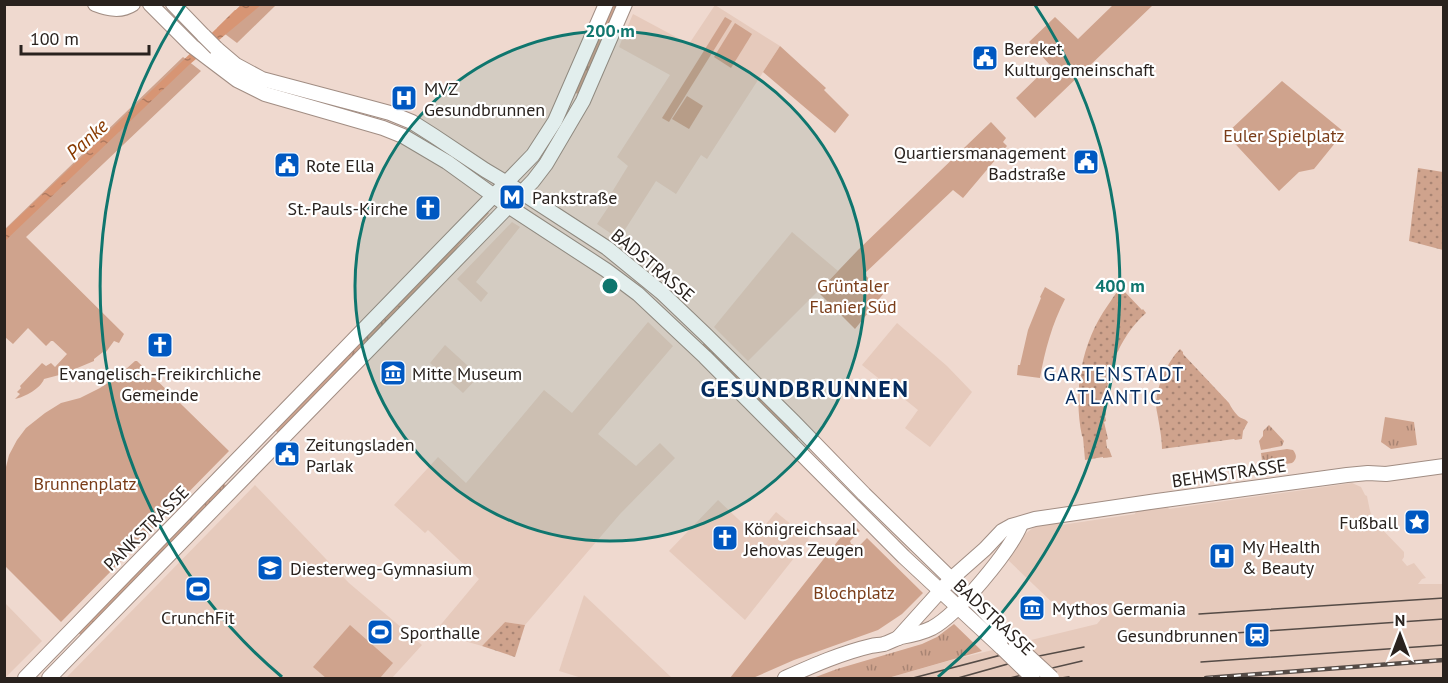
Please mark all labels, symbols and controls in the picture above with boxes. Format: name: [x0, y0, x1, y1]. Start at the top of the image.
scale bar: [21, 18, 148, 56]
text: 200 m: [585, 19, 635, 42]
text: 100 m: [30, 27, 79, 50]
place label: Bereket Kulturgemeinschaft: [1004, 37, 1155, 81]
public building icon: Bereket Kulturgemeinschaft: [970, 43, 1000, 73]
place label: MVZ Gesundbrunnen: [424, 77, 545, 121]
hospital icon: MVZ Gesundbrunnen: [389, 83, 419, 113]
water label: Panke: [60, 112, 114, 165]
park label: Euler Spielplatz: [1223, 124, 1345, 147]
place label: Quartiersmanagement Badstraße: [894, 141, 1066, 185]
public building icon: Quartiersmanagement Badstraße: [1071, 147, 1101, 177]
public building icon: Rote Ella: [272, 150, 302, 180]
place label: Rote Ella: [306, 154, 374, 177]
metro station icon: Pankstraße: [497, 182, 527, 212]
place label: Pankstraße: [532, 186, 617, 209]
church icon: St.-Pauls-Kirche: [413, 193, 443, 223]
place label: St.-Pauls-Kirche: [288, 197, 408, 220]
street label: BADSTRASSE: [607, 223, 699, 307]
park label: Grüntaler Flanier Süd: [809, 274, 897, 318]
text: 400 m: [1095, 274, 1145, 297]
centre of rings: [600, 276, 620, 296]
church icon: Evangelisch-Freikirchliche Gemeinde: [145, 330, 175, 360]
museum icon: Mitte Museum: [378, 358, 408, 388]
district label: GARTENSTADT ATLANTIC: [1043, 361, 1185, 410]
place label: Evangelisch-Freikirchliche Gemeinde: [59, 362, 261, 406]
place label: Mitte Museum: [412, 362, 522, 385]
district label: GESUNDBRUNNEN: [700, 373, 910, 404]
place label: Zeitungsladen Parlak: [306, 433, 415, 477]
public building icon: Zeitungsladen Parlak: [272, 439, 302, 469]
street label: BEHMSTRASSE: [1170, 454, 1288, 492]
park label: Brunnenplatz: [33, 472, 137, 495]
street label: PANKSTRASSE: [98, 480, 194, 576]
place icon: Fußball: [1402, 507, 1432, 537]
place label: Fußball: [1339, 511, 1399, 534]
place label: Königreichsaal Jehovas Zeugen: [743, 517, 864, 561]
church icon: Königreichsaal Jehovas Zeugen: [710, 523, 740, 553]
place label: My Health & Beauty: [1242, 535, 1320, 579]
hospital icon: My Health & Beauty: [1207, 541, 1237, 571]
school or university icon: Diesterweg-Gymnasium: [255, 553, 285, 583]
place label: Diesterweg-Gymnasium: [290, 557, 472, 580]
sports icon: CrunchFit: [183, 574, 213, 604]
street label: BADSTRASSE: [949, 574, 1039, 660]
park label: Blochplatz: [813, 581, 895, 604]
museum icon: Mythos Germania: [1017, 593, 1047, 623]
place label: Mythos Germania: [1052, 597, 1186, 620]
north arrow: [1370, 605, 1430, 665]
place label: CrunchFit: [161, 606, 235, 629]
text: N: [1395, 610, 1405, 630]
sports icon: Sporthalle: [365, 617, 395, 647]
station icon: Gesundbrunnen: [1242, 620, 1272, 650]
place label: Sporthalle: [400, 621, 480, 644]
place label: Gesundbrunnen: [1117, 624, 1238, 647]

